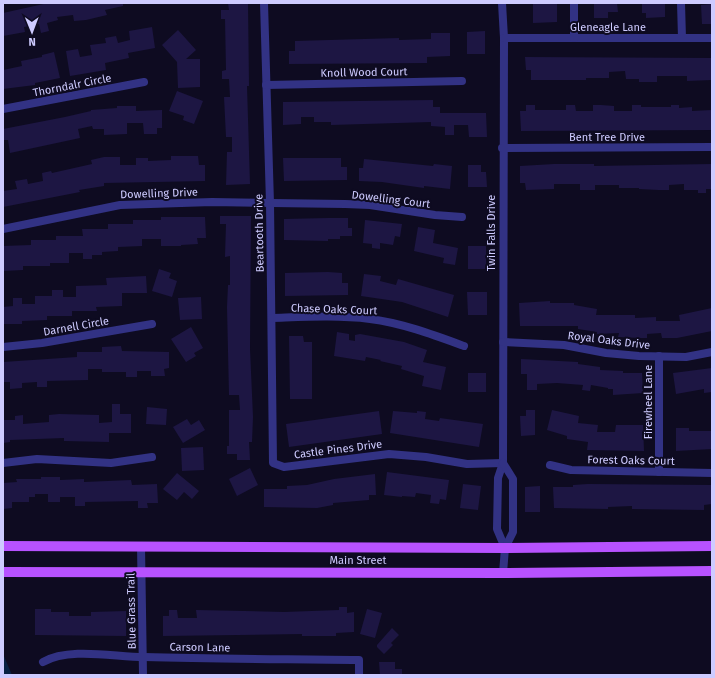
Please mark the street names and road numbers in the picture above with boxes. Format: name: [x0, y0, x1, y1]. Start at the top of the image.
street label: Gleneagle Lane: [570, 21, 646, 34]
street label: Knoll Wood Court: [320, 65, 408, 80]
street label: Thorndalr Circle: [32, 72, 112, 99]
street label: Bent Tree Drive: [569, 131, 645, 144]
street label: Dowelling Drive: [120, 186, 198, 201]
street label: Dowelling Court: [351, 188, 431, 211]
street label: Beartooth Drive: [252, 194, 267, 272]
street label: Twin Falls Drive: [485, 195, 498, 271]
street label: Chase Oaks Court: [291, 301, 377, 318]
street label: Darnell Circle: [42, 314, 110, 339]
street label: Royal Oaks Drive: [567, 329, 651, 352]
street label: Firewheel Lane: [642, 365, 655, 439]
street label: Castle Pines Drive: [293, 438, 383, 461]
street label: Forest Oaks Court: [587, 453, 675, 468]
street label: Main Street: [330, 554, 386, 567]
street label: Blue Grass Trail: [124, 573, 139, 649]
street label: Carson Lane: [169, 640, 231, 655]

